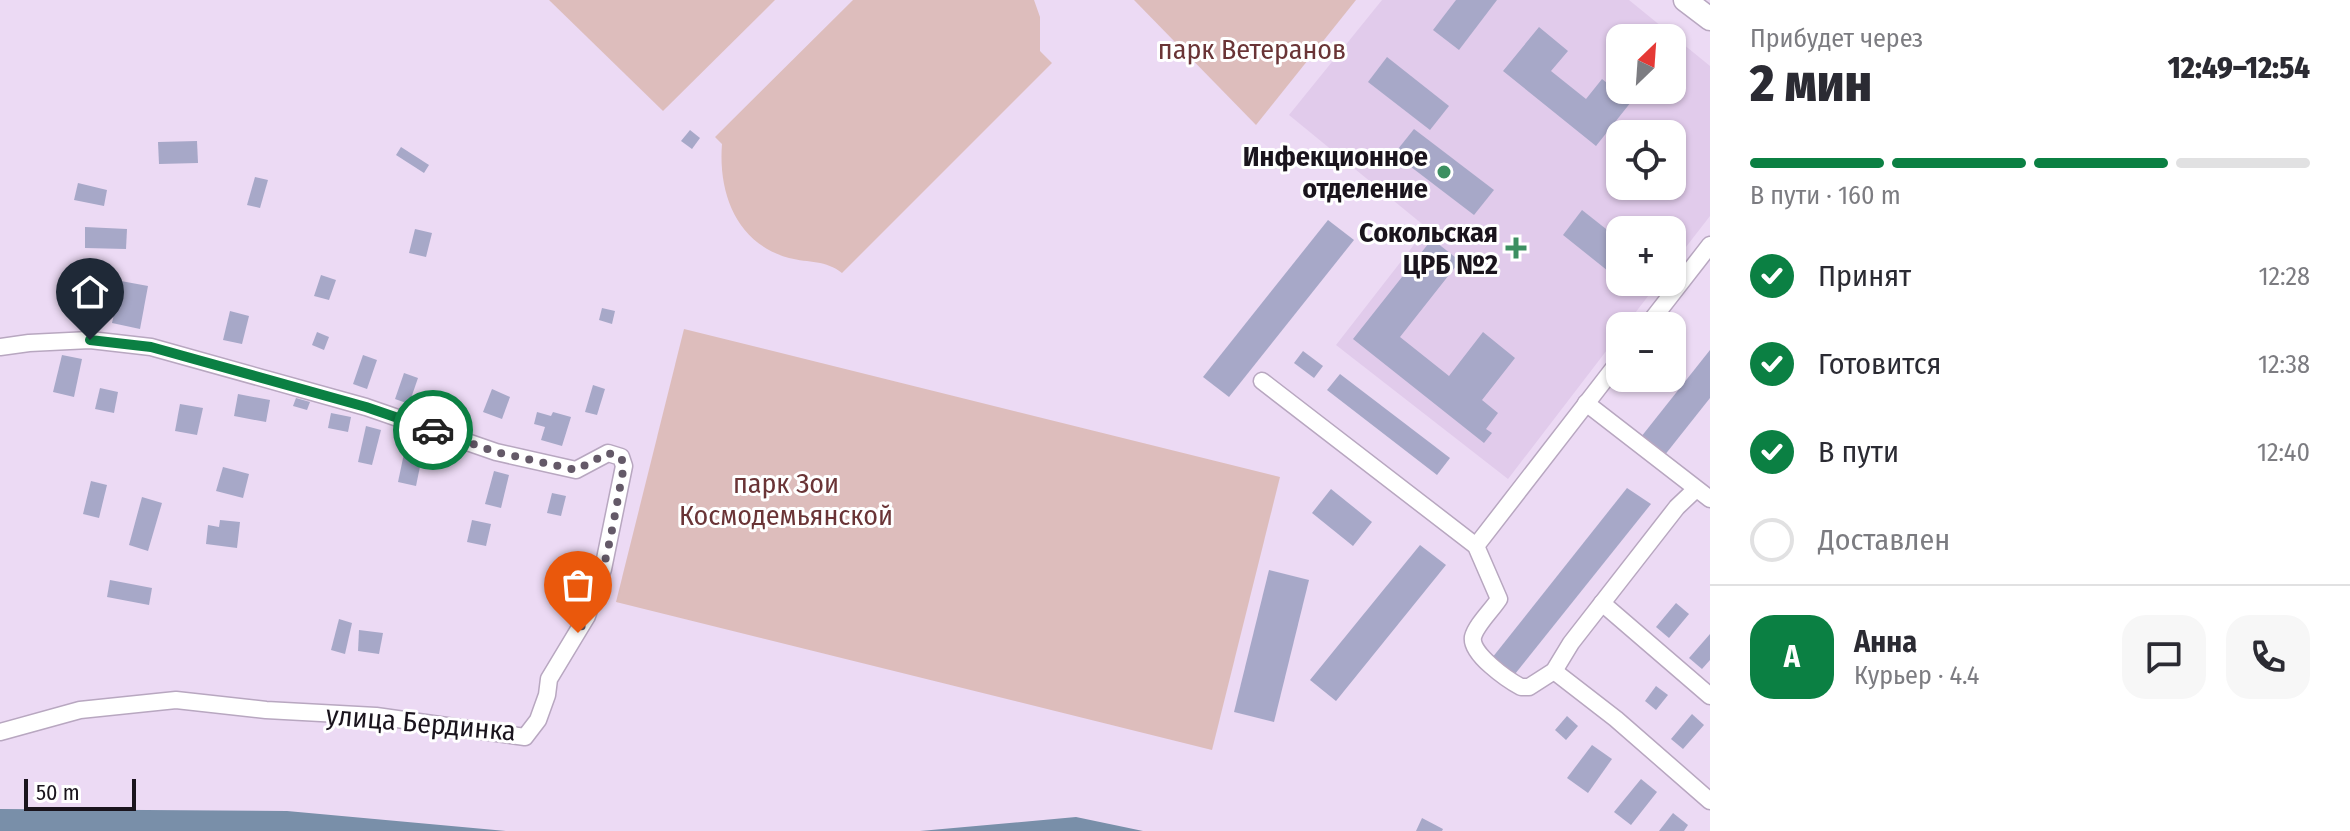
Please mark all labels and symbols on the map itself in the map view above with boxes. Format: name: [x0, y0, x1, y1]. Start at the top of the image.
north arrow: [1606, 24, 1686, 104]
park label: парк Ветеранов: [1158, 33, 1346, 66]
place label: Инфекционное отделение: [1243, 140, 1428, 205]
marker: Инфекционное отделение: [1435, 163, 1453, 181]
place label: Сокольская ЦРБ №2: [1359, 216, 1498, 281]
marker: Сокольская ЦРБ №2: [1505, 237, 1527, 259]
pin: [56, 258, 124, 340]
courier: [393, 390, 473, 470]
park label: парк Зои Космодемьянской: [679, 467, 893, 532]
pin: [544, 551, 612, 633]
street label: улица Бердинка: [325, 698, 517, 748]
scale bar: [24, 775, 136, 811]

